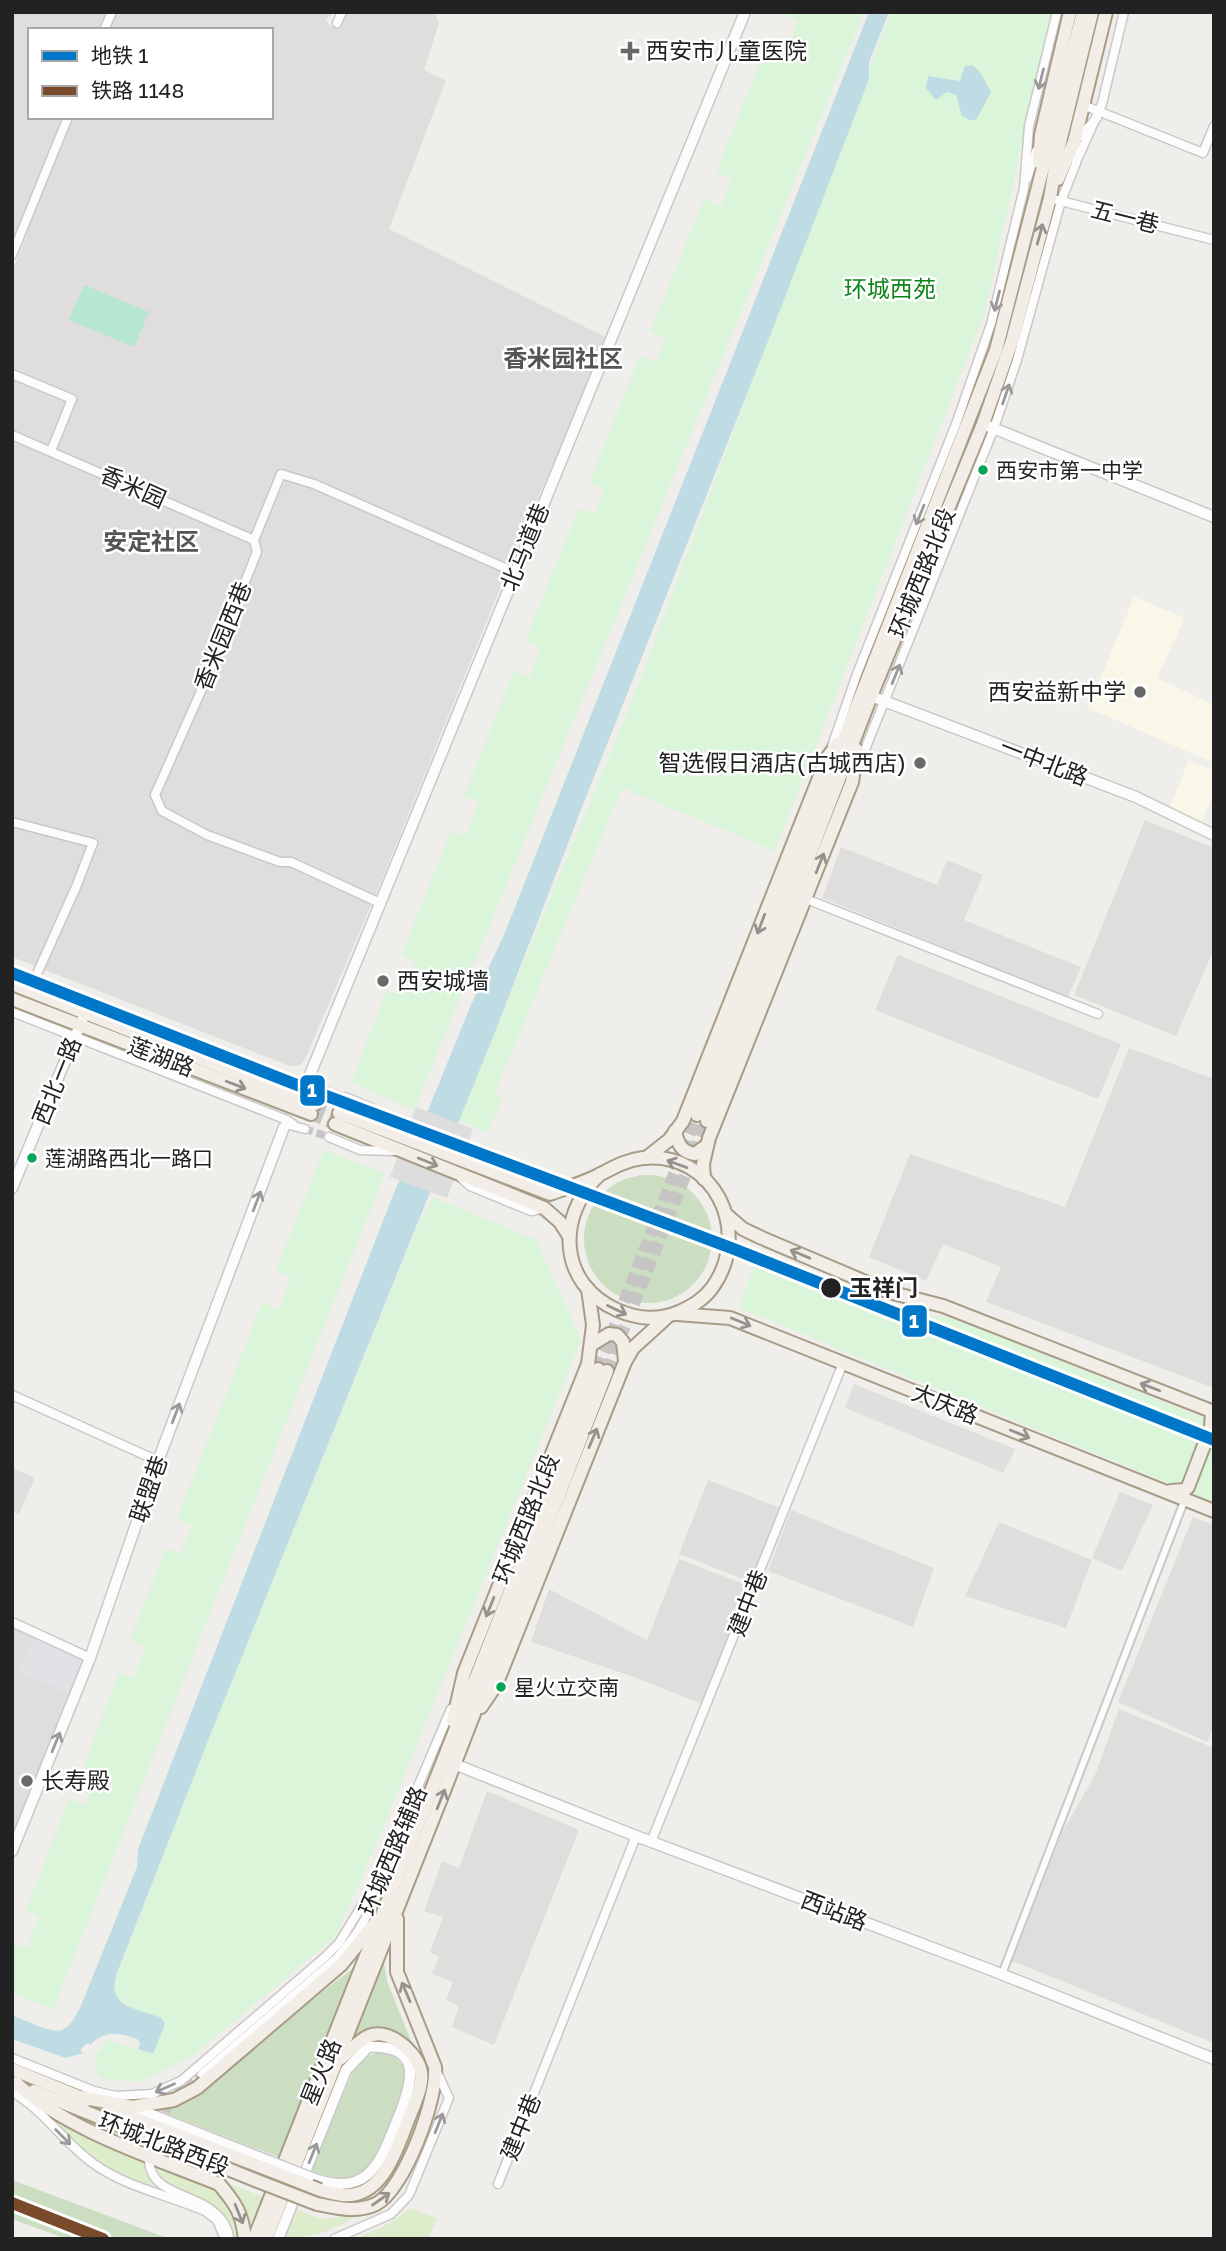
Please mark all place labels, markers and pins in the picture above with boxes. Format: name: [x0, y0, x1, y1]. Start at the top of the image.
place label: 西安市儿童医院: [646, 36, 807, 64]
marker: 西安市儿童医院: [620, 41, 640, 61]
place label: 西安市第一中学: [996, 457, 1143, 483]
marker: 西安市第一中学: [976, 463, 990, 477]
place label: 西安益新中学: [988, 677, 1126, 705]
marker: 西安益新中学: [1132, 684, 1148, 700]
place label: 智选假日酒店(古城西店): [659, 748, 906, 776]
marker: 智选假日酒店(古城西店): [912, 755, 928, 771]
place label: 西安城墙: [397, 966, 489, 994]
marker: 西安城墙: [375, 973, 391, 989]
place label: 莲湖路西北一路口: [45, 1145, 213, 1171]
marker: 莲湖路西北一路口: [25, 1151, 39, 1165]
place label: 玉祥门: [849, 1273, 918, 1301]
marker: 玉祥门: [819, 1276, 843, 1300]
place label: 星火立交南: [514, 1674, 619, 1700]
marker: 星火立交南: [494, 1680, 508, 1694]
place label: 长寿殿: [41, 1766, 110, 1794]
marker: 长寿殿: [19, 1773, 35, 1789]

